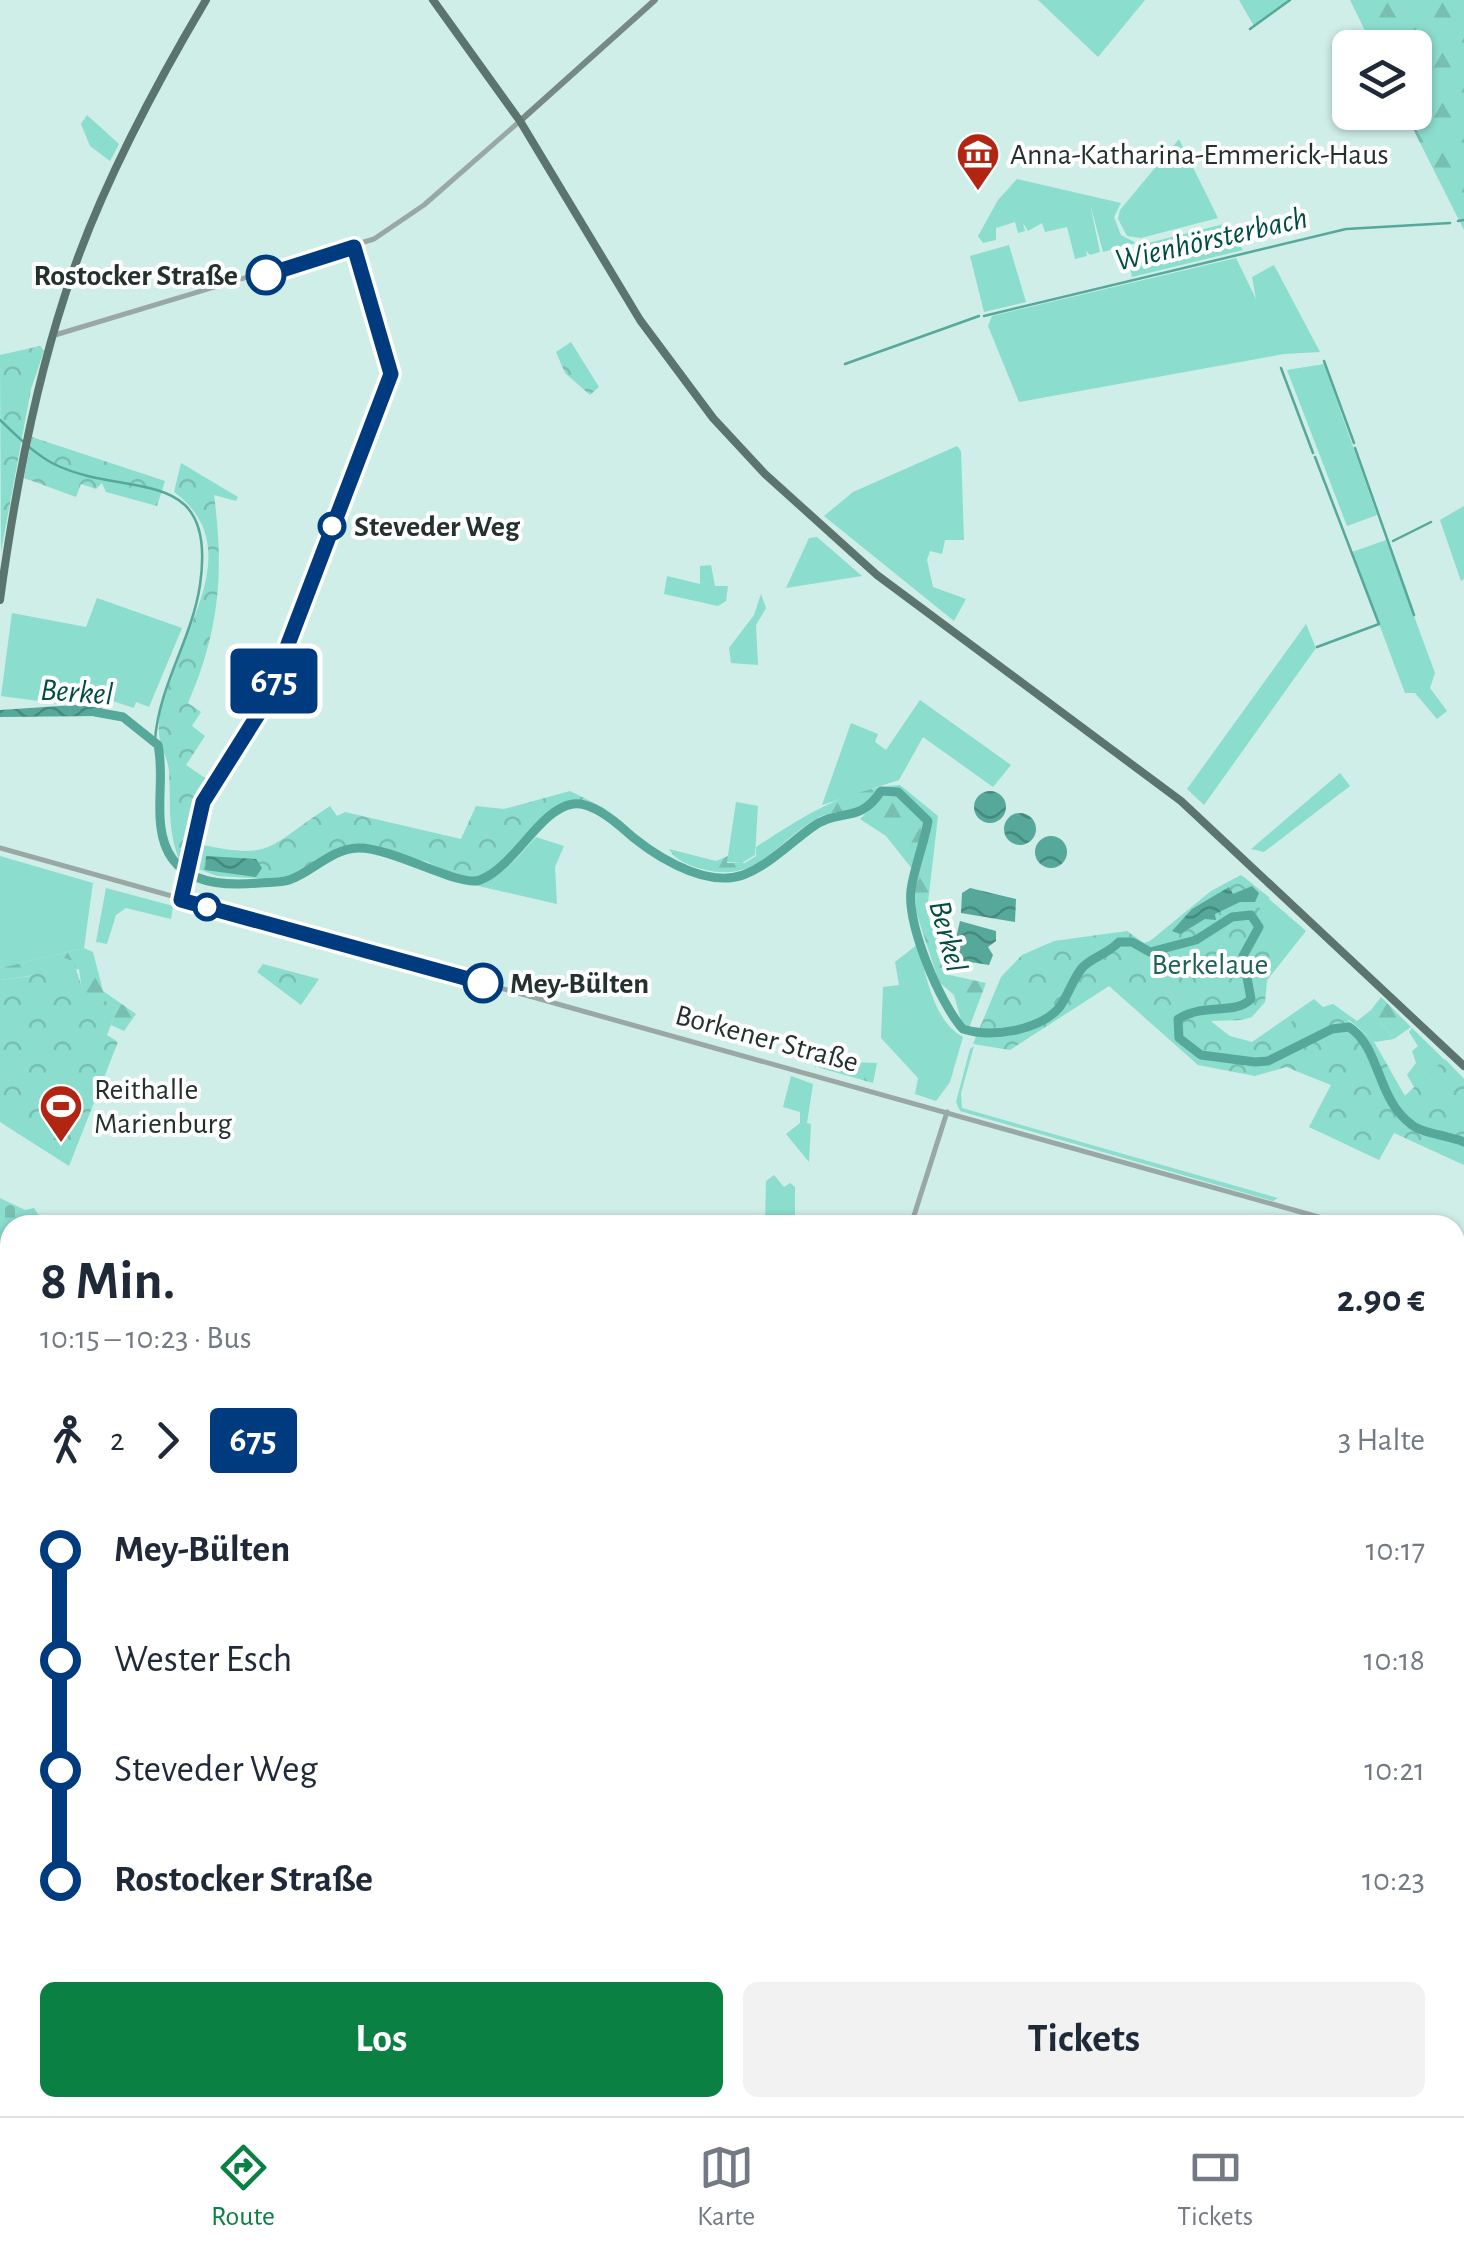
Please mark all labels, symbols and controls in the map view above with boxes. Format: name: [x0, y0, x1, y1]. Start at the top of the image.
map controls: [1332, 30, 1432, 130]
button: layers: [1332, 30, 1432, 130]
museum icon: Anna-Katharina-Emmerick-Haus: [955, 131, 1001, 192]
place label: Anna-Katharina-Emmerick-Haus: [1010, 140, 1389, 170]
water label: Wienhörsterbach: [1112, 201, 1311, 277]
marker: Rostocker Straße: [247, 256, 285, 294]
place label: Rostocker Straße: [34, 261, 238, 291]
place label: Steveder Weg: [354, 512, 521, 542]
marker: Steveder Weg: [319, 513, 345, 539]
line badge: 675: [216, 648, 332, 714]
text: 675: [250, 664, 298, 699]
water label: Berkel: [39, 673, 115, 711]
unlabelled marker: [194, 894, 220, 920]
water label: Berkel: [923, 897, 973, 976]
park label: Berkelaue: [1152, 950, 1268, 980]
marker: Mey-Bülten: [464, 964, 502, 1002]
place label: Mey-Bülten: [510, 969, 649, 999]
street label: Borkener Straße: [672, 1000, 862, 1078]
place label: Reithalle Marienburg: [94, 1075, 232, 1139]
sports icon: Reithalle Marienburg: [38, 1083, 84, 1144]
text: 8 Min.: [40, 1254, 175, 1309]
text: 2.90 €: [1337, 1281, 1425, 1319]
text: 10:15 – 10:23 · Bus: [40, 1322, 252, 1354]
icon: walk: [40, 1413, 95, 1468]
icon: forward: [140, 1413, 195, 1468]
text: 675: [230, 1423, 277, 1458]
text: 2: [110, 1424, 125, 1456]
text: 3 Halte: [1338, 1424, 1425, 1456]
text: Mey-Bülten: [114, 1531, 290, 1569]
text: 10:17: [1365, 1534, 1425, 1566]
text: Wester Esch: [114, 1641, 292, 1679]
text: 10:18: [1364, 1644, 1425, 1676]
text: Steveder Weg: [114, 1751, 318, 1789]
text: 10:21: [1364, 1754, 1425, 1786]
text: Rostocker Straße: [114, 1861, 373, 1899]
text: 10:23: [1362, 1864, 1425, 1896]
button: Los: [40, 1982, 723, 2097]
button: Tickets: [743, 1982, 1425, 2097]
tab: Route: [211, 2140, 275, 2234]
tab: Karte: [697, 2140, 755, 2234]
tab: Tickets: [1177, 2140, 1253, 2234]

